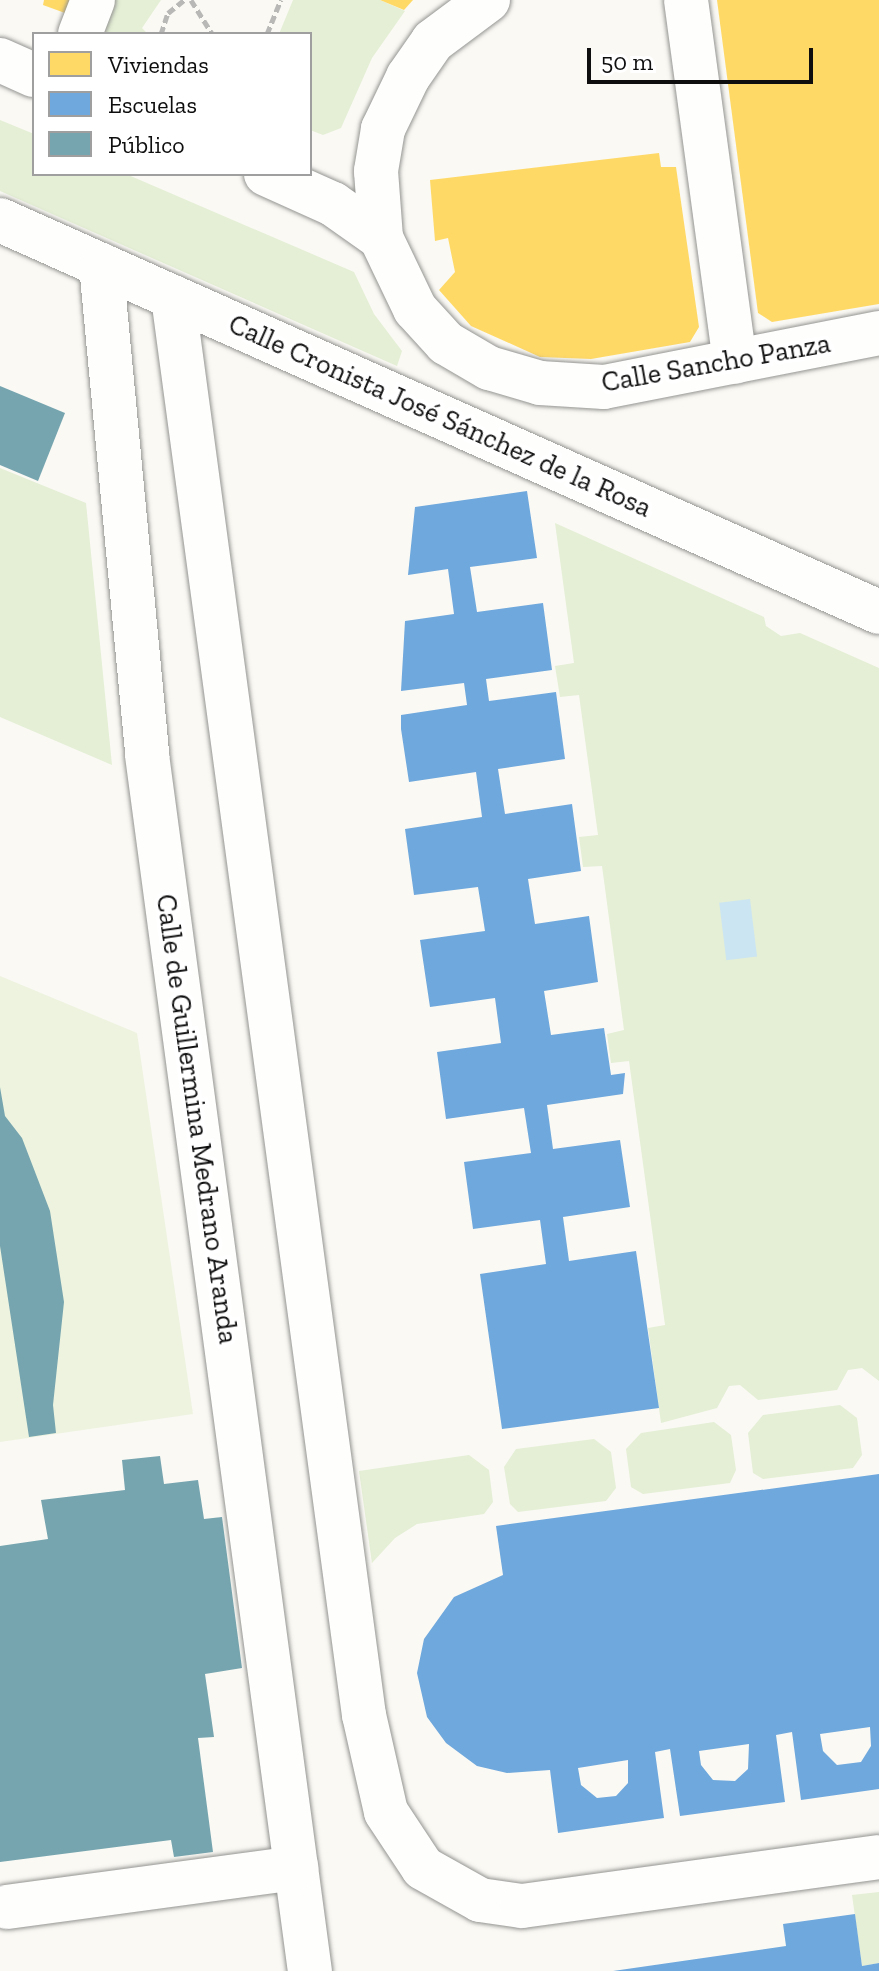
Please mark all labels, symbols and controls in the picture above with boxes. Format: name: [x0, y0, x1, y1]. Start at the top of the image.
legend: [32, 32, 312, 176]
scale bar: [591, 32, 817, 82]
text: 50 m: [601, 47, 653, 76]
text: Viviendas: [108, 50, 209, 79]
text: Escuelas: [108, 90, 197, 119]
text: Público: [108, 130, 185, 159]
street label: Calle Cronista José Sánchez de la Rosa: [223, 307, 657, 525]
street label: Calle Sancho Panza: [599, 326, 833, 400]
street label: Calle de Guillermina Medrano Aranda: [149, 892, 245, 1346]

